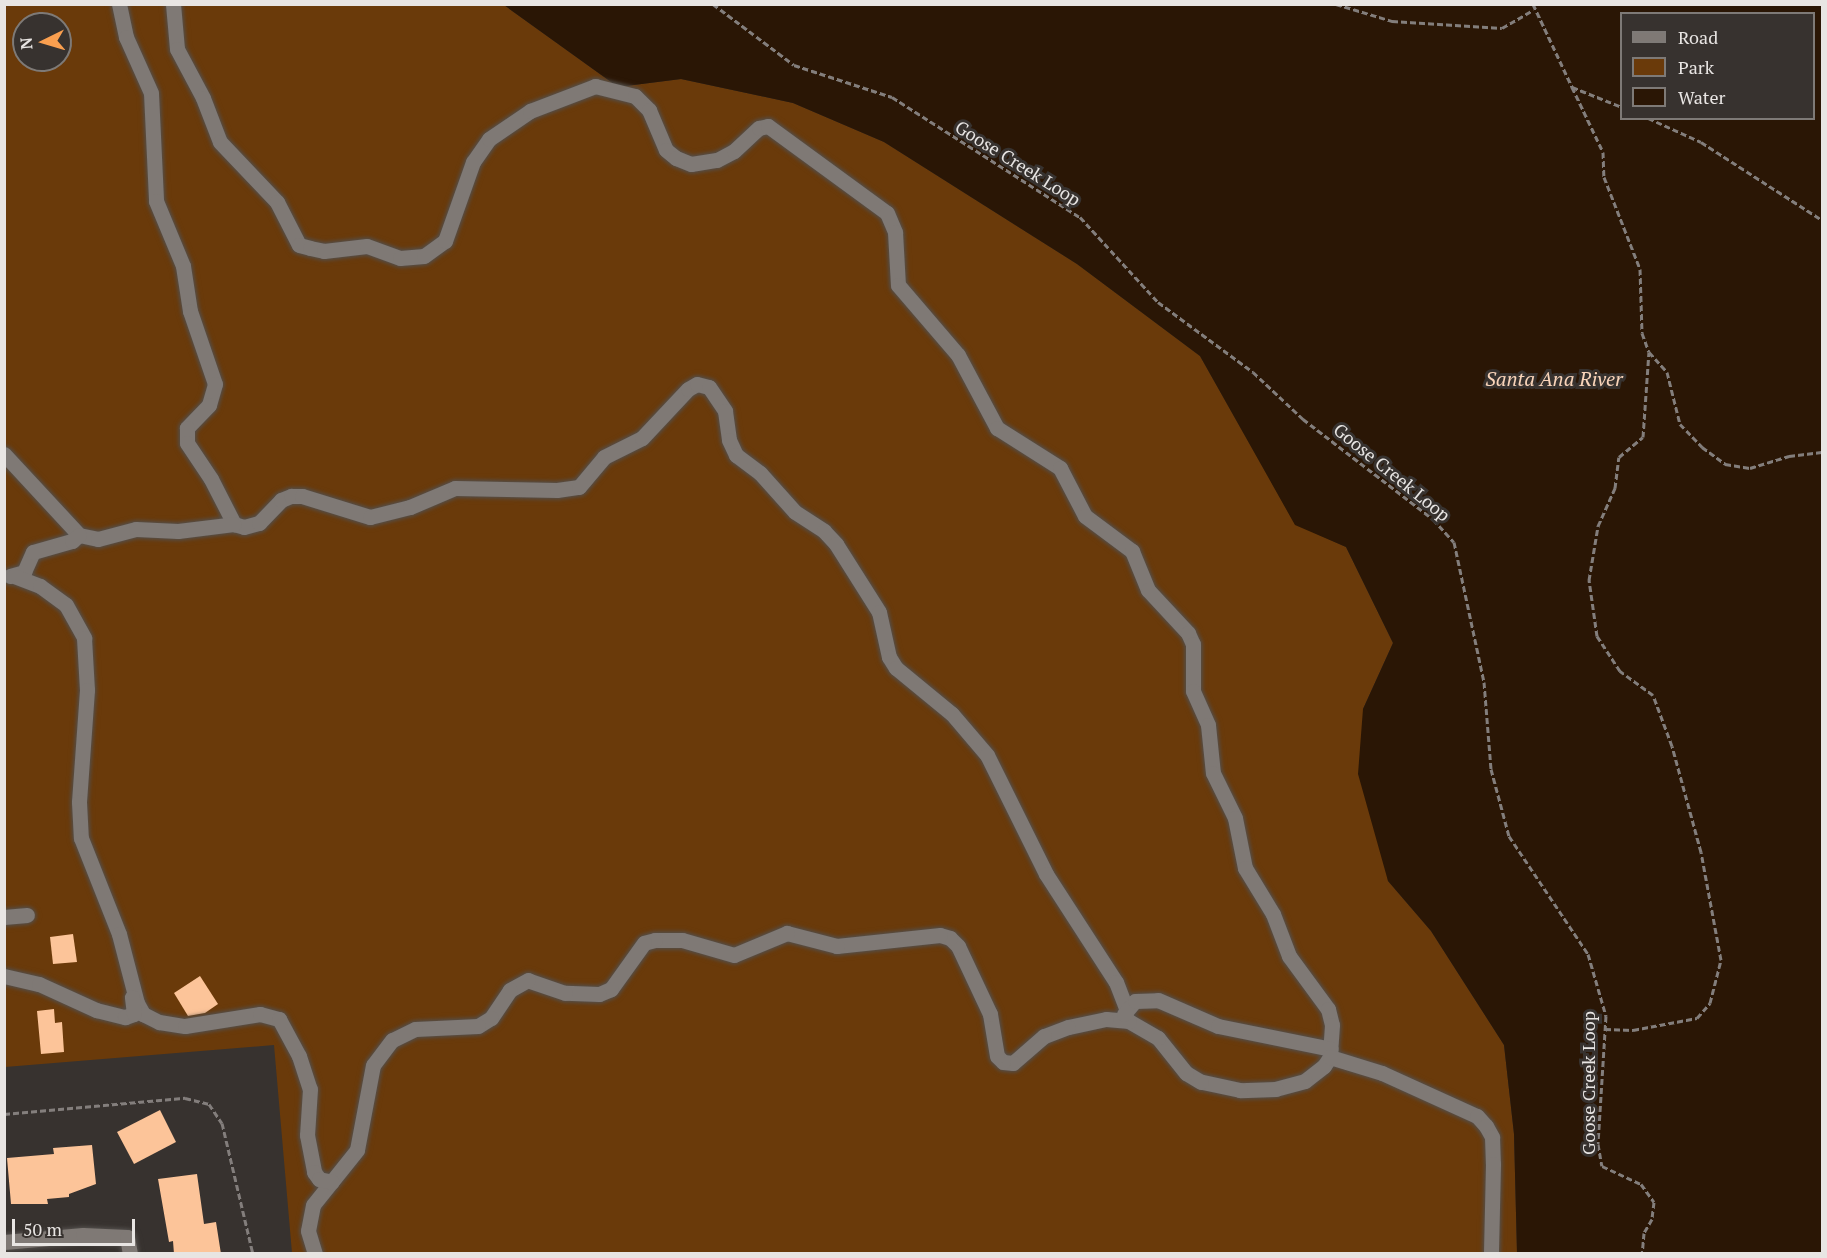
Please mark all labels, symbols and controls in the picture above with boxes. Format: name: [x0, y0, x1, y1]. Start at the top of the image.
north arrow: [12, 12, 72, 72]
legend: [1620, 12, 1815, 120]
text: Road: [1678, 25, 1718, 49]
text: N: [15, 36, 38, 50]
text: Park: [1678, 55, 1714, 79]
text: Water: [1678, 85, 1725, 109]
street label: Goose Creek Loop: [951, 116, 1085, 210]
water label: Santa Ana River: [1485, 366, 1623, 390]
street label: Goose Creek Loop: [1329, 418, 1455, 526]
street label: Goose Creek Loop: [1577, 1011, 1599, 1155]
scale bar: [15, 1207, 138, 1245]
text: 50 m: [23, 1217, 62, 1241]

